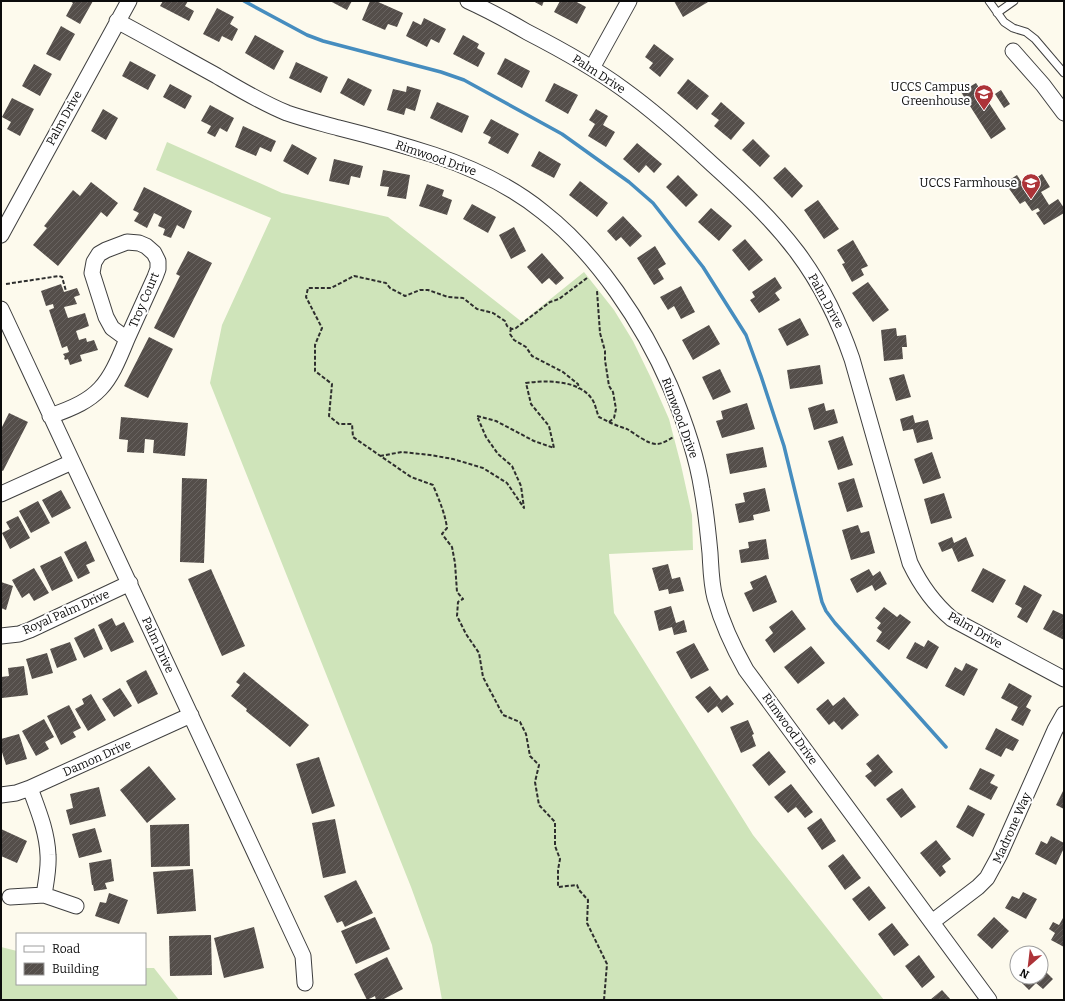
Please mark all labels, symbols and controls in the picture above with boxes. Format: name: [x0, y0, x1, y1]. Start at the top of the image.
street label: Palm Drive: [570, 52, 628, 96]
place label: UCCS Campus Greenhouse: [890, 80, 970, 108]
school or university icon: UCCS Campus Greenhouse: [973, 83, 995, 111]
street label: Palm Drive: [43, 88, 85, 148]
street label: Rimwood Drive: [394, 138, 478, 178]
school or university icon: UCCS Farmhouse: [1020, 172, 1042, 200]
place label: UCCS Farmhouse: [920, 176, 1017, 190]
street label: Troy Court: [126, 270, 162, 330]
street label: Palm Drive: [805, 271, 847, 331]
street label: Rimwood Drive: [659, 376, 701, 460]
street label: Royal Palm Drive: [21, 587, 111, 637]
street label: Palm Drive: [945, 609, 1005, 651]
street label: Palm Drive: [139, 615, 177, 675]
street label: Rimwood Drive: [759, 691, 821, 767]
street label: Damon Drive: [61, 737, 133, 779]
street label: Madrone Way: [990, 790, 1034, 866]
legend: [16, 933, 146, 985]
text: Road: [52, 942, 80, 956]
north arrow: [1009, 945, 1049, 985]
text: Building: [52, 962, 99, 976]
text: N: [1017, 965, 1031, 981]

